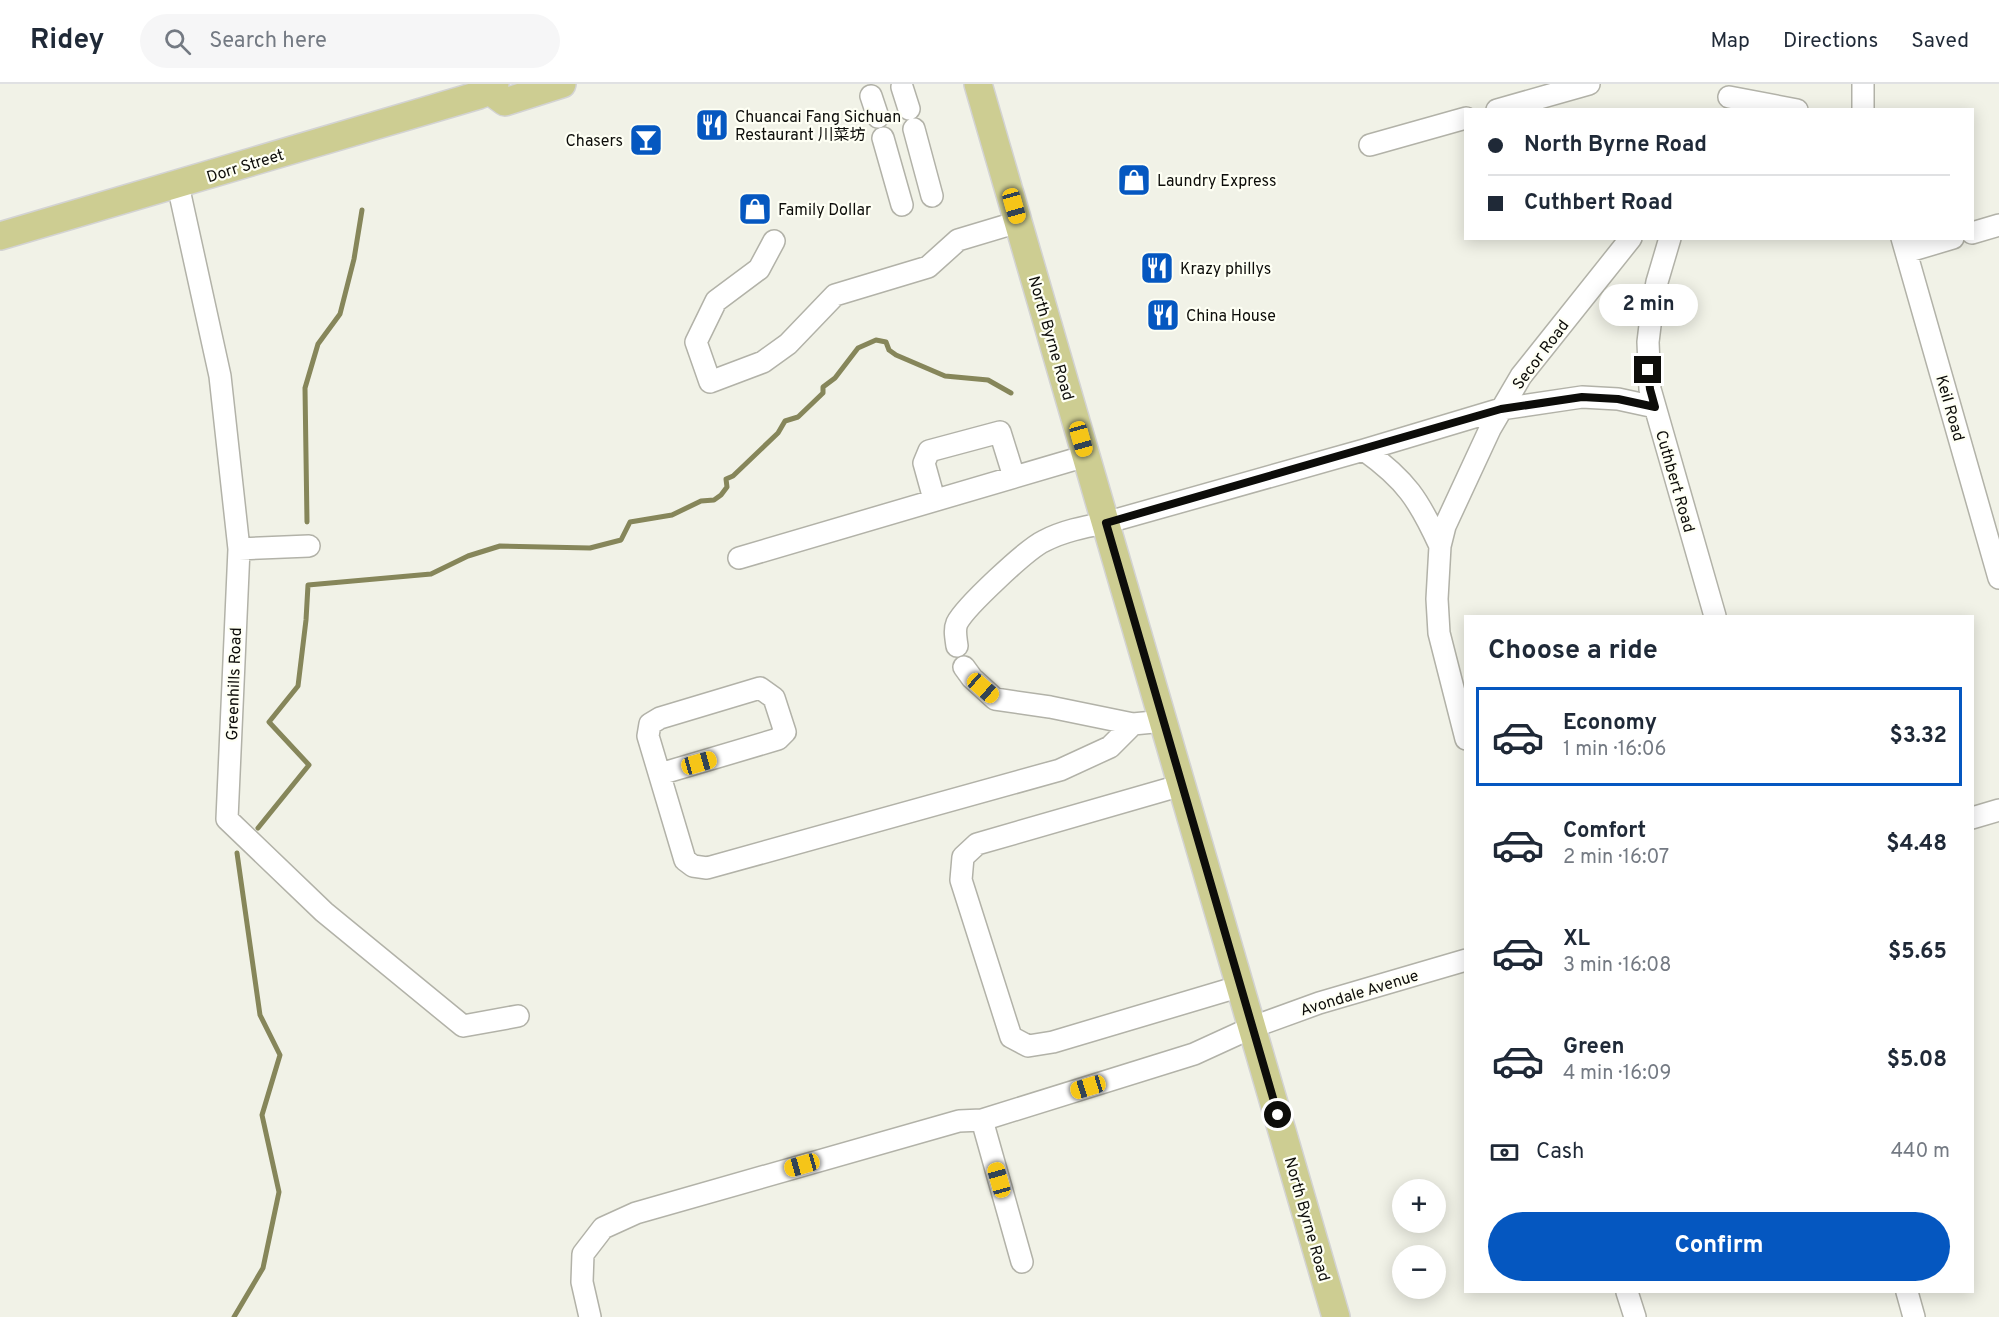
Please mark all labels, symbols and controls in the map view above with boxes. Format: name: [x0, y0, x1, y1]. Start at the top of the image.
search box: [140, 14, 560, 68]
text: Ridey: [30, 23, 104, 59]
icon: search: [161, 25, 194, 58]
text: Search here: [209, 28, 327, 55]
text: Map: [1710, 28, 1750, 55]
text: Directions: [1783, 28, 1878, 55]
text: Saved: [1911, 28, 1969, 55]
restaurant icon: Chuancai Fang Sichuan Restaurant 川菜坊: [694, 107, 730, 143]
place label: Chuancai Fang Sichuan Restaurant 川菜坊: [735, 108, 901, 146]
bar icon: Chasers: [628, 122, 664, 158]
place label: Chasers: [565, 132, 623, 152]
text: North Byrne Road: [1524, 132, 1707, 159]
street label: Dorr Street: [205, 146, 287, 188]
shop icon: Laundry Express: [1116, 162, 1152, 198]
place label: Laundry Express: [1157, 172, 1277, 192]
car: [1000, 186, 1028, 226]
text: Cuthbert Road: [1524, 190, 1673, 217]
shop icon: Family Dollar: [737, 191, 773, 227]
place label: Family Dollar: [778, 201, 871, 221]
restaurant icon: Krazy phillys: [1139, 250, 1175, 286]
place label: Krazy phillys: [1180, 260, 1271, 280]
street label: North Byrne Road: [1023, 274, 1077, 403]
callout: 2 min: [1598, 283, 1698, 325]
text: 2 min: [1622, 292, 1675, 318]
restaurant icon: China House: [1145, 297, 1181, 333]
place label: China House: [1186, 307, 1276, 327]
street label: Secor Road: [1509, 316, 1574, 394]
route end: [1634, 356, 1661, 383]
street label: Keil Road: [1930, 373, 1968, 444]
car: [1067, 419, 1095, 459]
street label: Cuthbert Road: [1650, 428, 1698, 535]
street label: Greenhills Road: [223, 627, 247, 741]
text: Choose a ride: [1488, 634, 1658, 668]
car: [964, 669, 1002, 707]
icon: car: [1491, 710, 1545, 764]
text: Economy: [1563, 710, 1657, 737]
text: $3.32: [1889, 723, 1947, 750]
text: 1 min · 16:06: [1563, 737, 1667, 763]
car: [679, 749, 719, 777]
icon: car: [1491, 818, 1545, 872]
text: Comfort: [1563, 818, 1646, 845]
text: $4.48: [1886, 831, 1947, 858]
text: 2 min · 16:07: [1563, 845, 1669, 871]
icon: car: [1491, 926, 1545, 980]
text: XL: [1563, 926, 1590, 953]
text: $5.65: [1888, 939, 1947, 966]
text: 3 min · 16:08: [1563, 953, 1671, 979]
street label: Avondale Avenue: [1298, 966, 1421, 1021]
icon: car: [1491, 1034, 1545, 1088]
text: Green: [1563, 1034, 1625, 1061]
text: $5.08: [1887, 1047, 1947, 1074]
text: 4 min · 16:09: [1563, 1061, 1671, 1087]
car: [1068, 1073, 1108, 1101]
route start: [1264, 1101, 1291, 1128]
icon: cash: [1488, 1136, 1521, 1169]
text: Cash: [1536, 1139, 1585, 1166]
text: 440 m: [1891, 1139, 1950, 1165]
car: [782, 1151, 822, 1179]
street label: North Byrne Road: [1279, 1155, 1333, 1284]
car: [985, 1160, 1013, 1200]
map controls: [1392, 1179, 1446, 1299]
button: +: [1392, 1179, 1446, 1233]
button: Confirm: [1488, 1212, 1950, 1281]
button: −: [1392, 1245, 1446, 1299]

